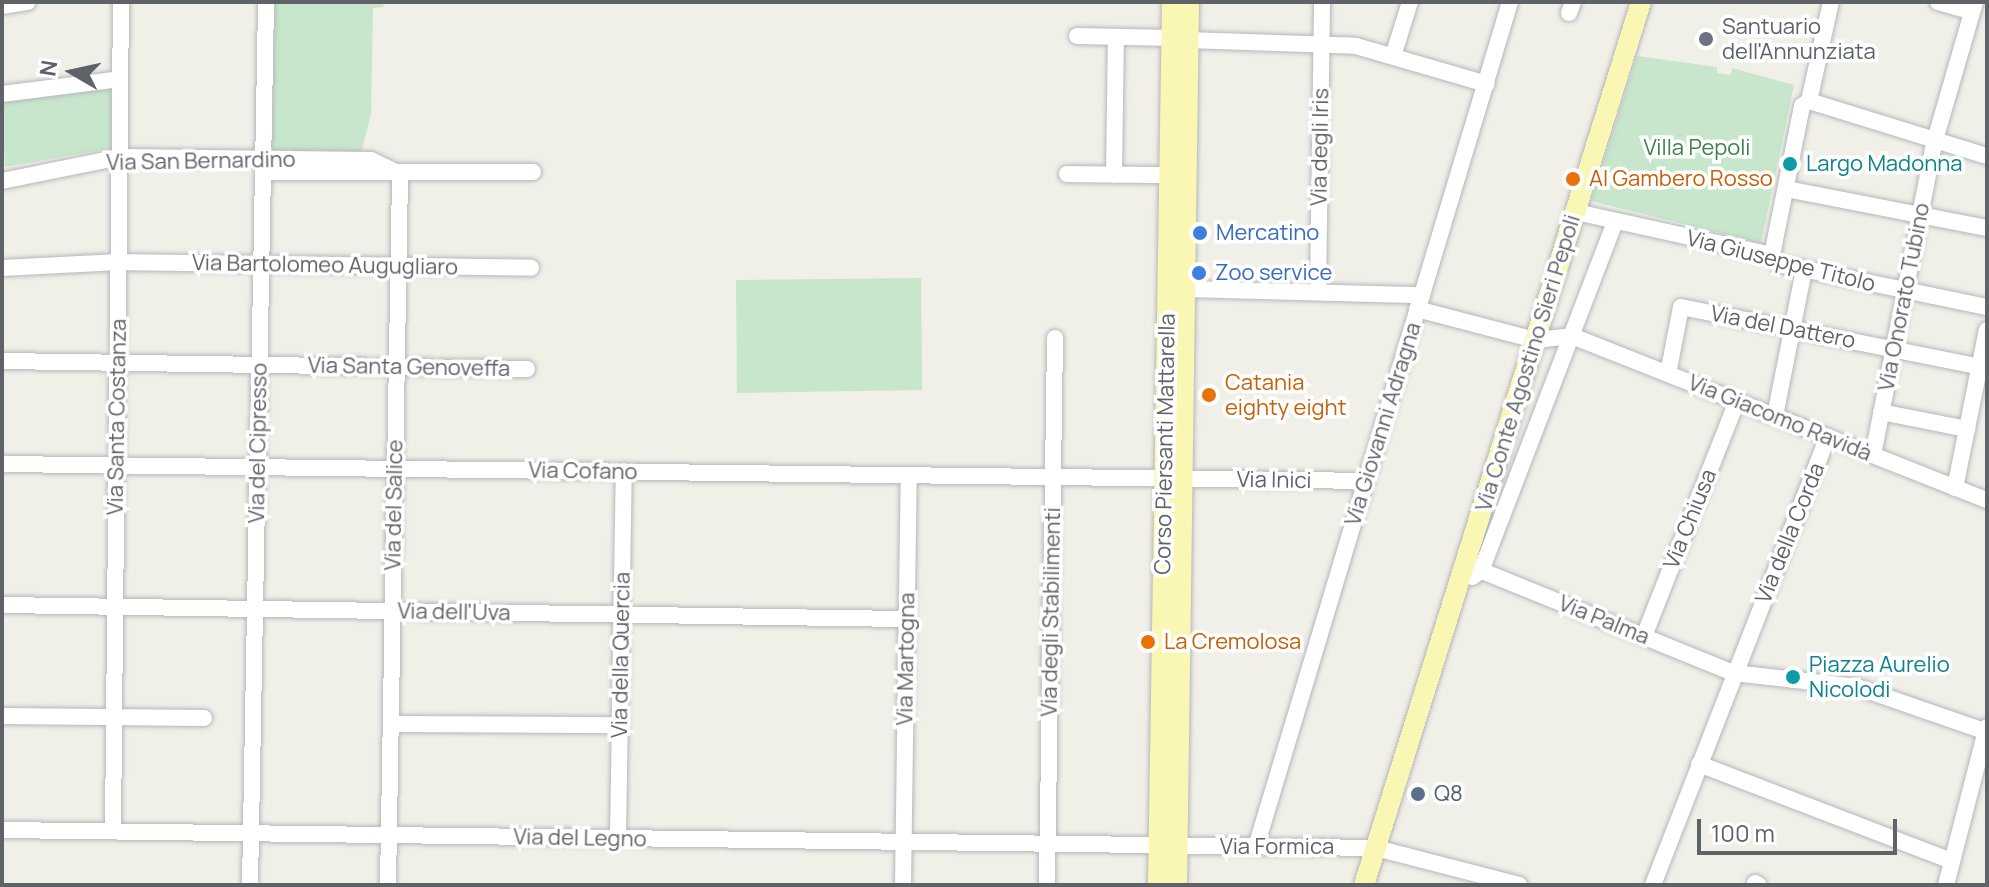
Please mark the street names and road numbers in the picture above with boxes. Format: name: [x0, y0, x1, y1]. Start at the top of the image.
street label: Via degli Iris: [1306, 88, 1334, 206]
street label: Via San Bernardino: [106, 146, 296, 176]
street label: Via Onorato Tubino: [1873, 201, 1935, 393]
street label: Via Conte Agostino Sieri Pepoli: [1470, 211, 1586, 515]
street label: Via Giuseppe Titolo: [1684, 225, 1878, 297]
street label: Via Bartolomeo Augugliaro: [192, 249, 458, 281]
street label: Via del Dattero: [1708, 300, 1858, 354]
street label: Corso Piersanti Mattarella: [1150, 313, 1180, 575]
street label: Via Santa Costanza: [102, 319, 132, 515]
street label: Via Giovanni Adragna: [1339, 319, 1427, 529]
street label: Via Santa Genoveffa: [308, 352, 510, 382]
street label: Via del Cipresso: [243, 362, 273, 524]
street label: Via Giacomo Ravidà: [1684, 369, 1876, 467]
street label: Via del Salice: [380, 439, 408, 571]
street label: Via Cofano: [528, 457, 638, 485]
street label: Via della Corda: [1750, 459, 1830, 607]
street label: Via Chiusa: [1658, 465, 1722, 573]
street label: Via Inici: [1236, 466, 1312, 494]
street label: Via degli Stabilimenti: [1036, 507, 1066, 717]
street label: Via della Quercia: [606, 572, 636, 738]
street label: Via Palma: [1555, 590, 1653, 650]
street label: Via Martogna: [892, 592, 920, 726]
street label: Via dell'Uva: [397, 598, 511, 626]
street label: Via del Legno: [513, 824, 647, 852]
street label: Via Formica: [1220, 834, 1334, 860]

